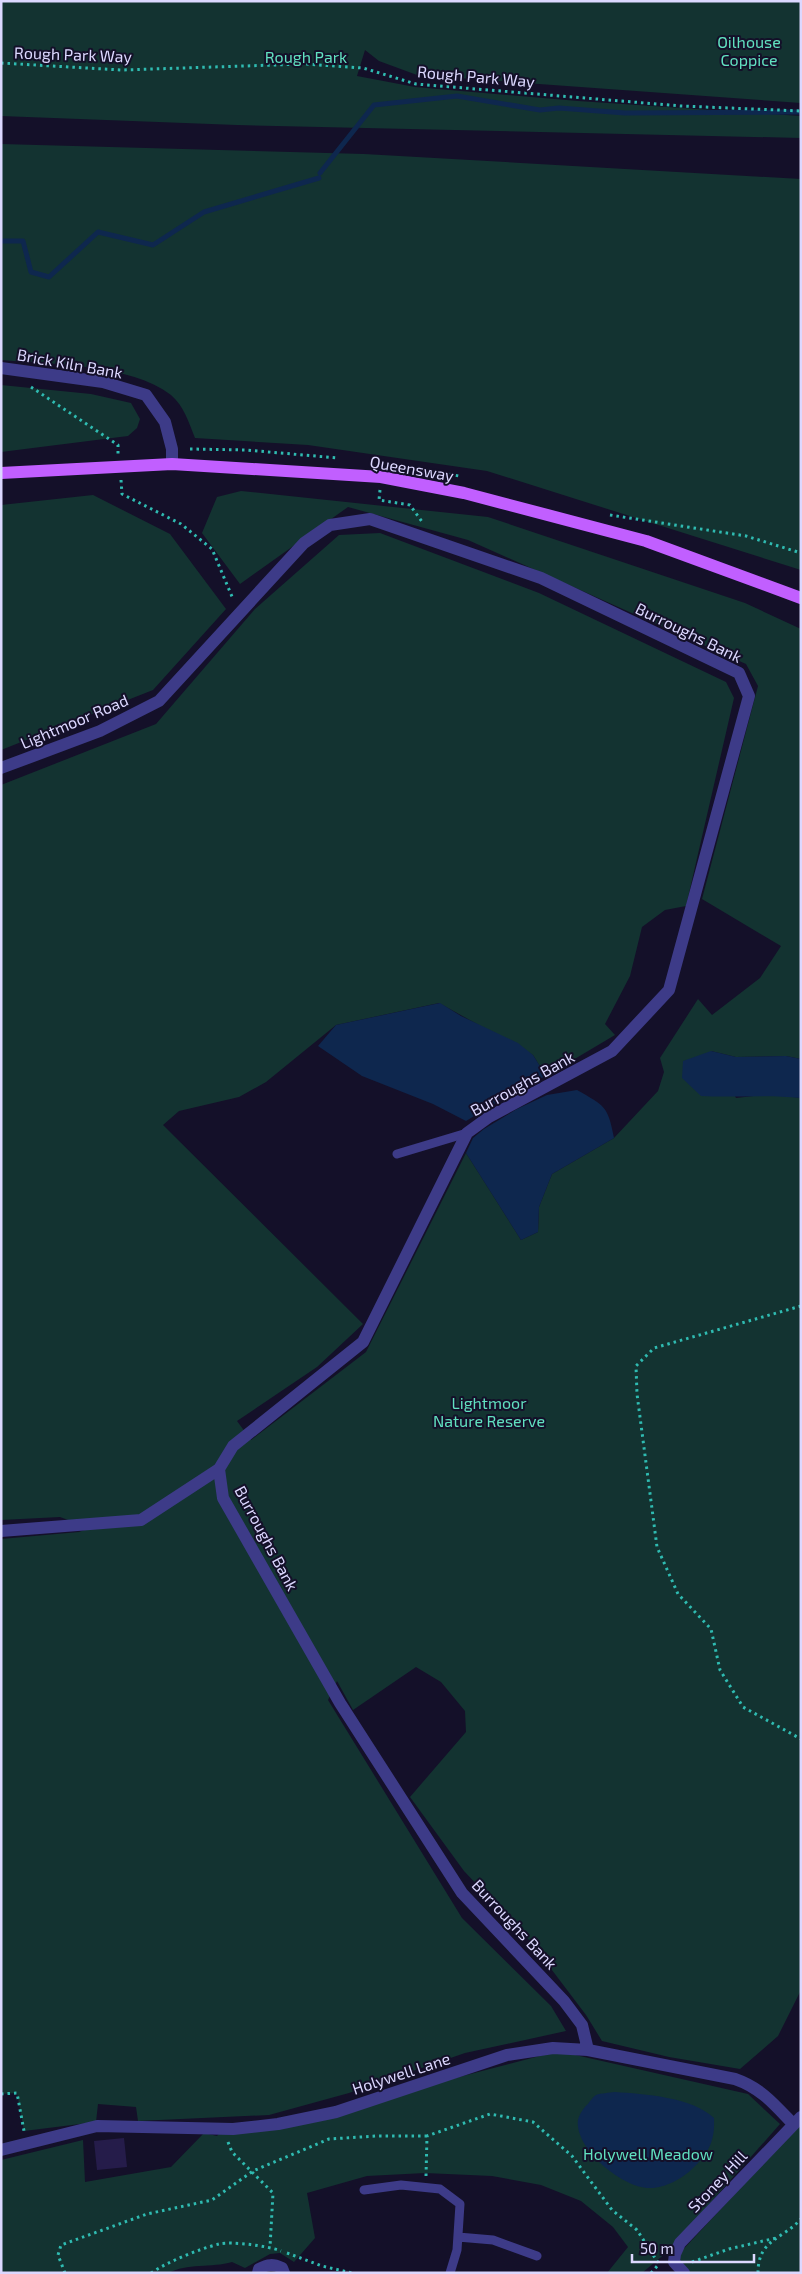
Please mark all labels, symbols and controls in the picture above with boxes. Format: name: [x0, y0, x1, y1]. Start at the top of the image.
park label: Oilhouse Coppice: [717, 32, 781, 69]
street label: Rough Park Way: [14, 42, 133, 66]
park label: Rough Park: [265, 47, 347, 66]
street label: Rough Park Way: [416, 61, 536, 91]
street label: Brick Kiln Bank: [16, 344, 124, 382]
street label: Queensway: [368, 451, 456, 486]
street label: Burroughs Bank: [633, 598, 745, 666]
street label: Lightmoor Road: [17, 690, 131, 752]
street label: Burroughs Bank: [467, 1047, 577, 1119]
park label: Lightmoor Nature Reserve: [433, 1393, 545, 1430]
street label: Burroughs Bank: [231, 1482, 303, 1594]
street label: Burroughs Bank: [469, 1875, 561, 1973]
street label: Holywell Lane: [350, 2048, 452, 2098]
park label: Holywell Meadow: [583, 2144, 713, 2163]
street label: Stoney Hill: [684, 2146, 751, 2216]
scale bar: [632, 2232, 754, 2264]
text: 50 m: [640, 2239, 674, 2257]

